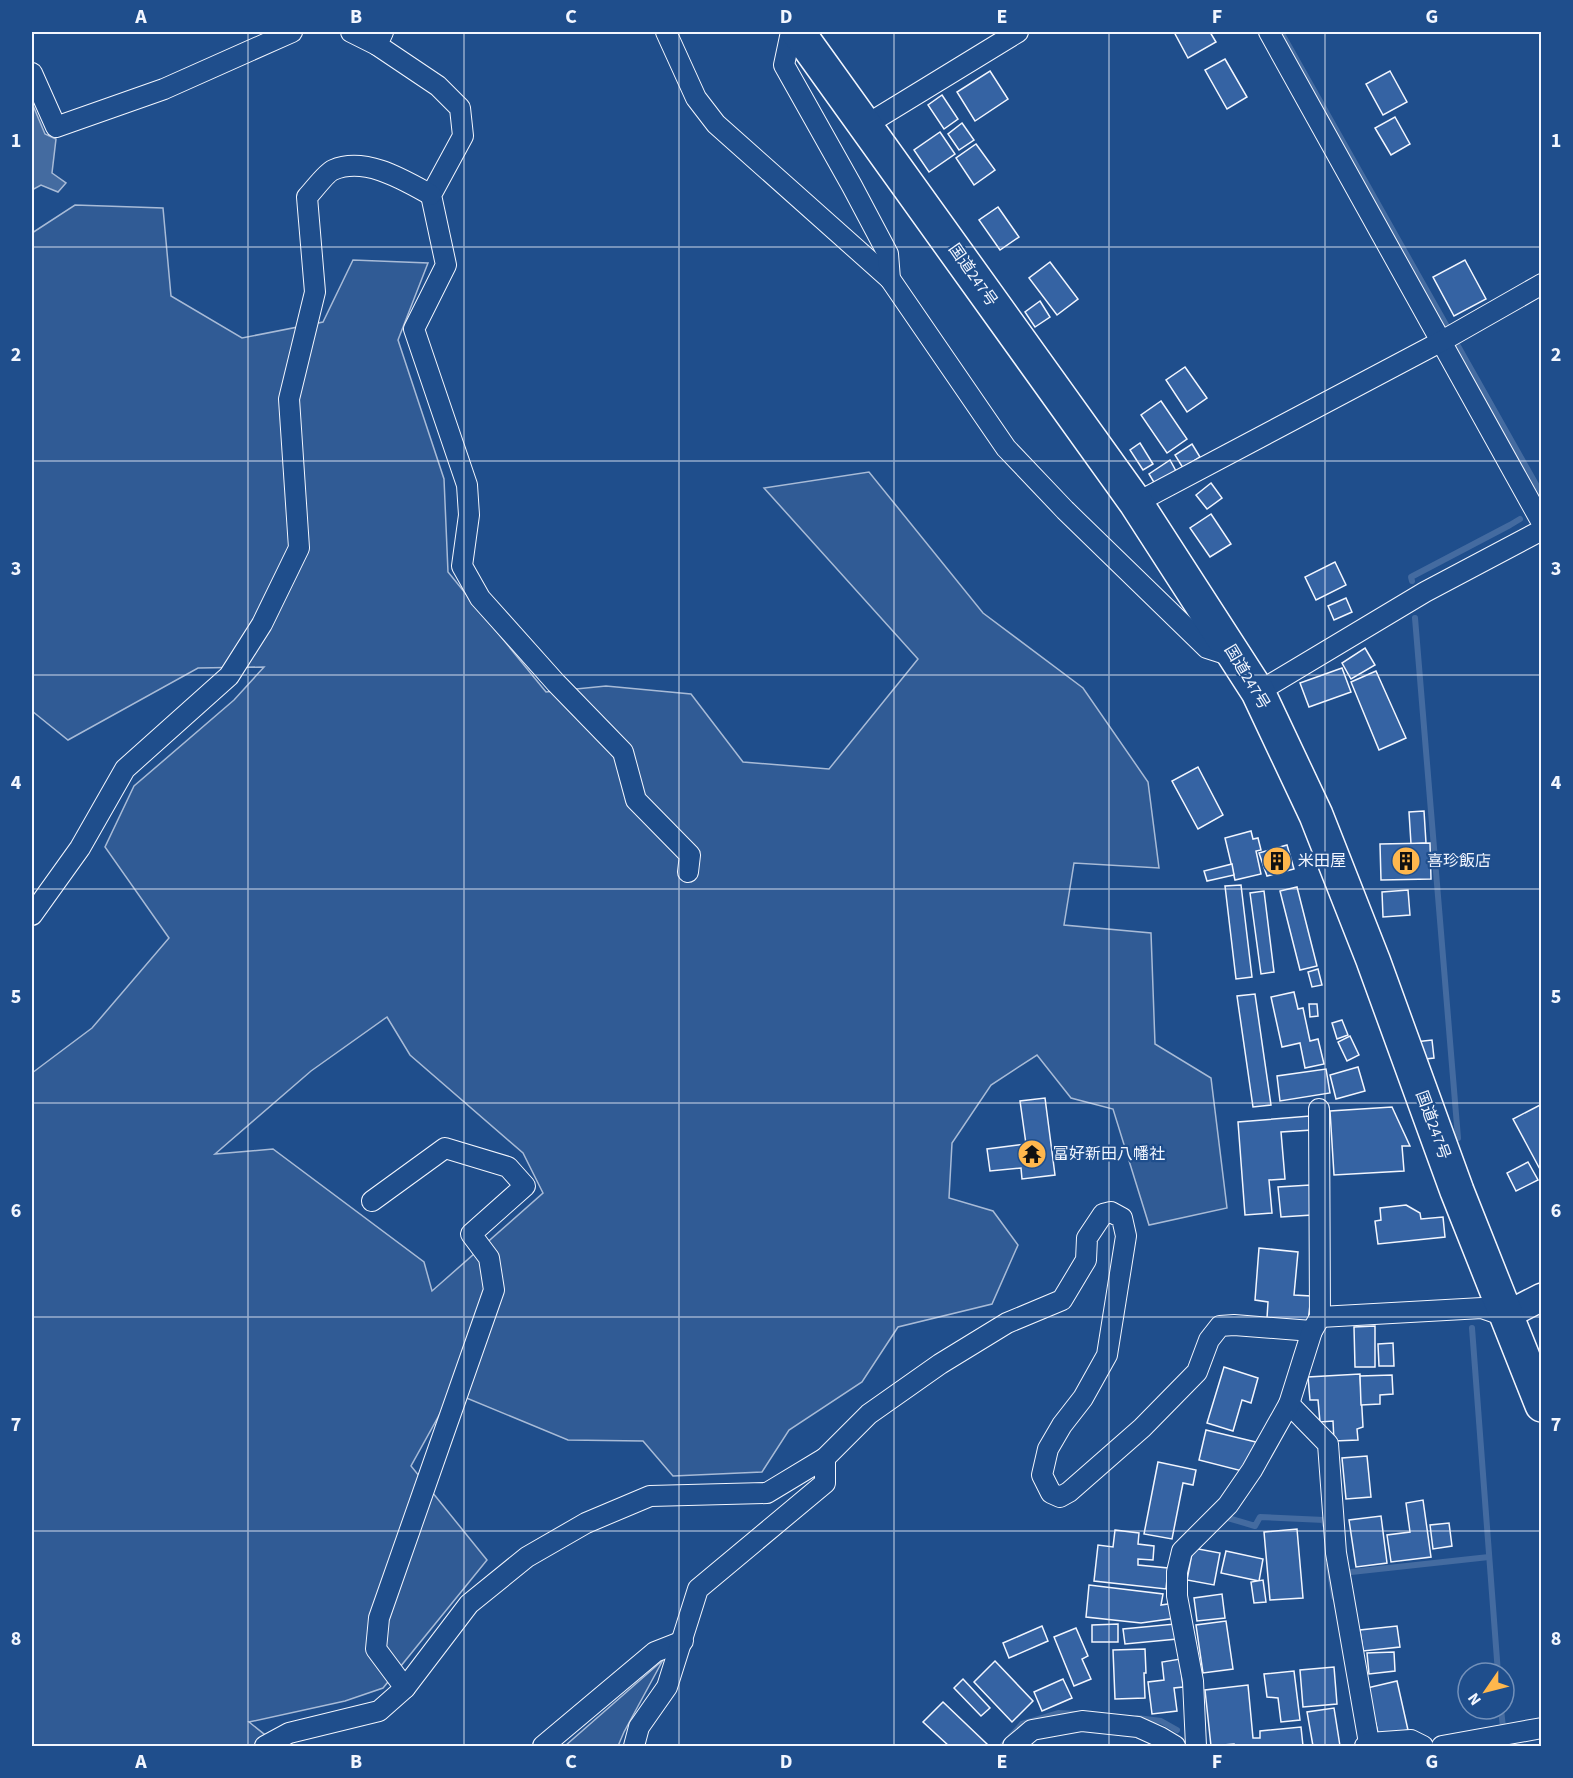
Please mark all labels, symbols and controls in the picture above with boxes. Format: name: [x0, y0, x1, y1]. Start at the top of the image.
text: A: [134, 3, 147, 31]
text: B: [350, 3, 362, 31]
text: C: [565, 3, 577, 31]
text: D: [780, 3, 792, 31]
text: E: [997, 3, 1007, 31]
text: F: [1212, 3, 1222, 31]
text: G: [1426, 3, 1438, 31]
text: 1: [11, 127, 21, 155]
text: 1: [1551, 127, 1561, 155]
street label: 国道247号: [943, 239, 1003, 311]
text: 2: [11, 341, 21, 369]
text: 2: [1551, 341, 1561, 369]
text: 3: [11, 555, 21, 583]
text: 3: [1551, 555, 1561, 583]
street label: 国道247号: [1219, 641, 1275, 713]
text: 4: [11, 769, 22, 797]
text: 4: [1551, 769, 1562, 797]
building icon: 米田屋: [1261, 845, 1293, 877]
building icon: 喜珍飯店: [1390, 845, 1422, 877]
place label: 米田屋: [1298, 850, 1346, 872]
place label: 喜珍飯店: [1427, 850, 1491, 872]
text: 5: [11, 983, 21, 1011]
text: 5: [1551, 983, 1561, 1011]
street label: 国道247号: [1410, 1087, 1456, 1163]
temple icon: 富好新田八幡社: [1016, 1138, 1048, 1170]
place label: 富好新田八幡社: [1053, 1143, 1165, 1165]
text: 6: [11, 1197, 21, 1225]
text: 6: [1551, 1197, 1561, 1225]
text: 7: [11, 1411, 21, 1439]
text: 7: [1551, 1411, 1561, 1439]
text: 8: [11, 1625, 21, 1653]
text: 8: [1551, 1625, 1561, 1653]
north arrow: [1456, 1661, 1516, 1721]
text: N: [1462, 1688, 1487, 1710]
text: A: [134, 1748, 147, 1776]
text: B: [350, 1748, 362, 1776]
text: C: [565, 1748, 577, 1776]
text: D: [780, 1748, 792, 1776]
text: E: [997, 1748, 1007, 1776]
text: F: [1212, 1748, 1222, 1776]
text: G: [1426, 1748, 1438, 1776]

